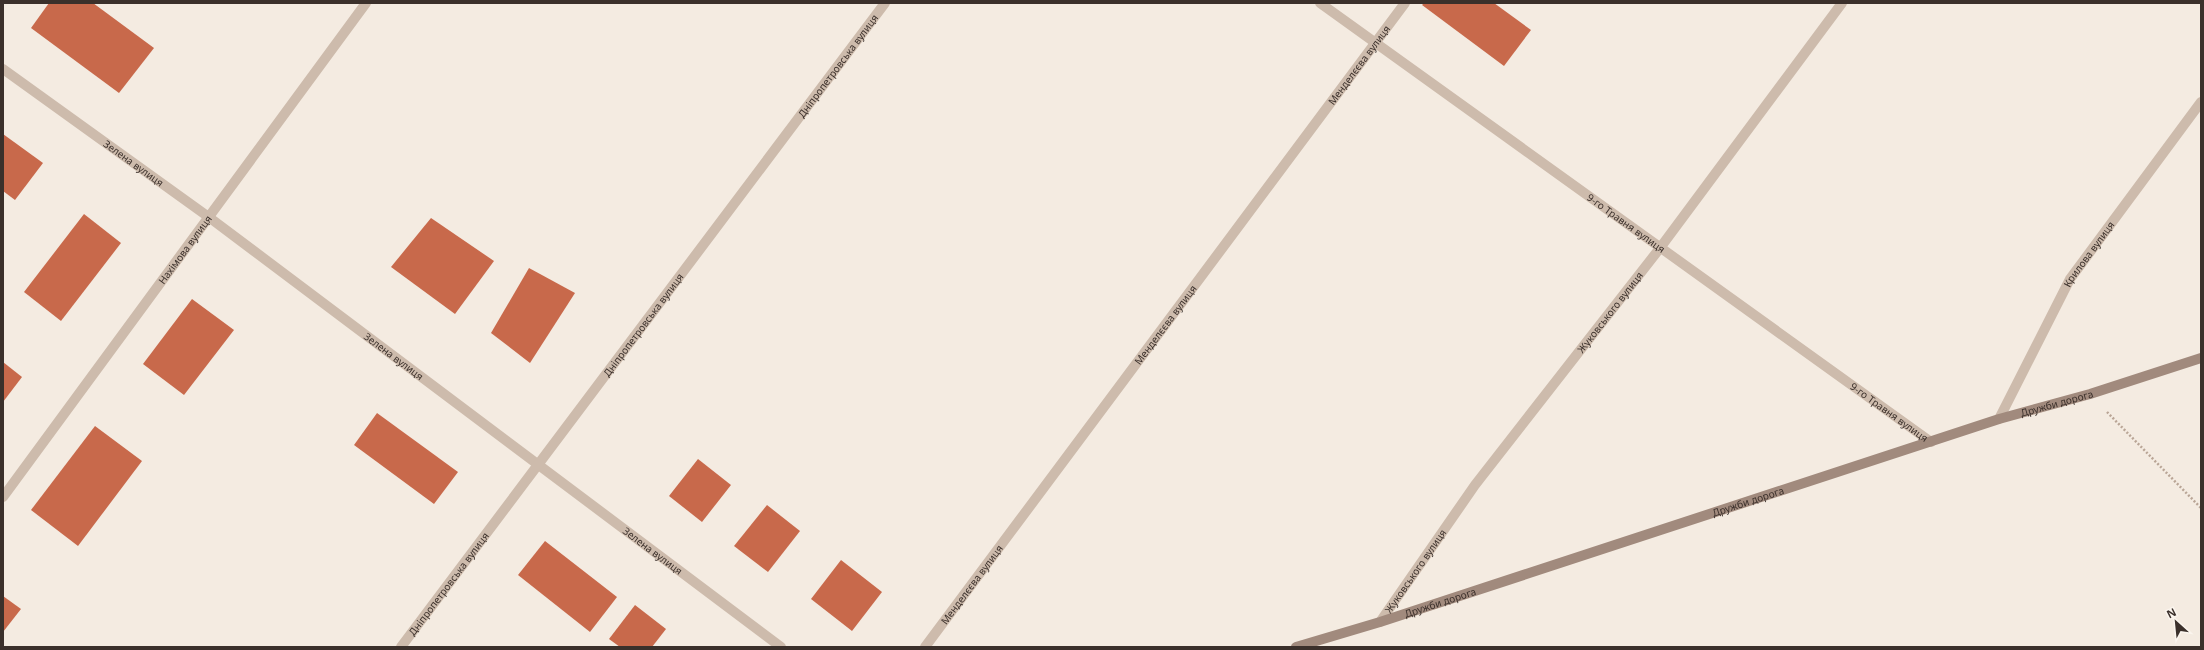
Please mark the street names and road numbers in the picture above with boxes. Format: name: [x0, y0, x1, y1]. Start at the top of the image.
street label: Дніпропетровська вулиця: [794, 11, 881, 120]
street label: Менделєєва вулиця: [1325, 22, 1393, 108]
street label: Зелена вулиця: [101, 137, 167, 190]
street label: 9-го Травня вулиця: [1584, 190, 1668, 256]
street label: Нахімова вулиця: [155, 212, 215, 287]
street label: Крилова вулиця: [2060, 218, 2117, 289]
street label: Жуковського вулиця: [1574, 269, 1646, 356]
street label: Дніпропетровська вулиця: [600, 270, 687, 379]
street label: Менделєєва вулиця: [1131, 282, 1200, 367]
street label: Зелена вулиця: [361, 329, 426, 383]
street label: 9-го Травня вулиця: [1847, 379, 1931, 445]
street label: Дружби дорога: [2019, 386, 2095, 420]
street label: Дружби дорога: [1710, 483, 1786, 520]
street label: Зелена вулиця: [620, 524, 686, 578]
street label: Жуковського вулиця: [1381, 526, 1449, 616]
street label: Дніпропетровська вулиця: [405, 529, 492, 638]
street label: Менделєєва вулиця: [937, 542, 1006, 627]
street label: Дружби дорога: [1403, 584, 1478, 621]

